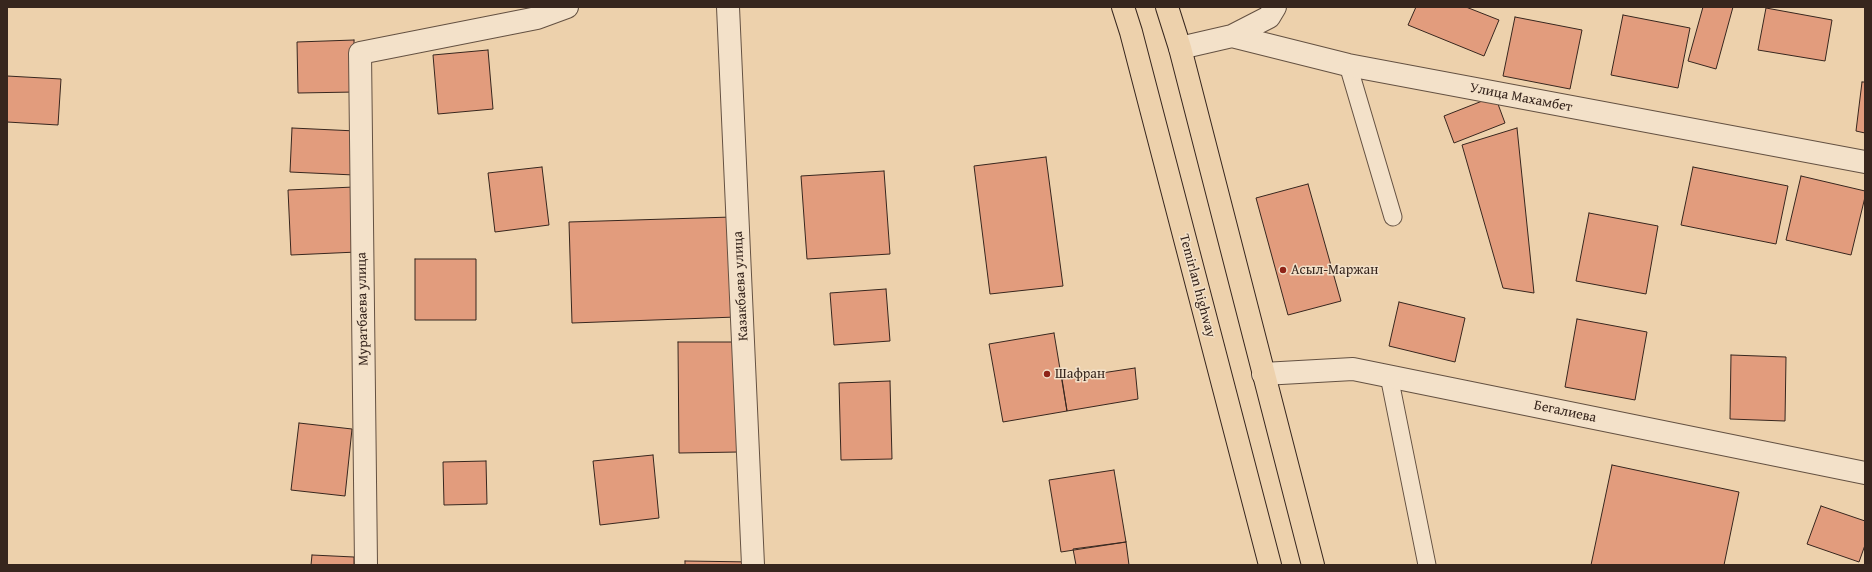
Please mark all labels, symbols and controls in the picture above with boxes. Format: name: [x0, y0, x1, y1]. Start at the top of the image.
street label: Улица Махамбет: [1468, 80, 1574, 116]
street label: Казакбаева улица: [730, 231, 752, 341]
street label: Temirlan highway: [1175, 232, 1219, 340]
street label: Муратбаева улица: [354, 252, 372, 366]
place label: Асыл-Маржан: [1291, 262, 1378, 278]
marker: Асыл-Маржан: [1278, 265, 1288, 275]
place label: Шафран: [1055, 366, 1105, 382]
marker: Шафран: [1042, 369, 1052, 379]
street label: Бегалиева: [1532, 397, 1598, 427]

